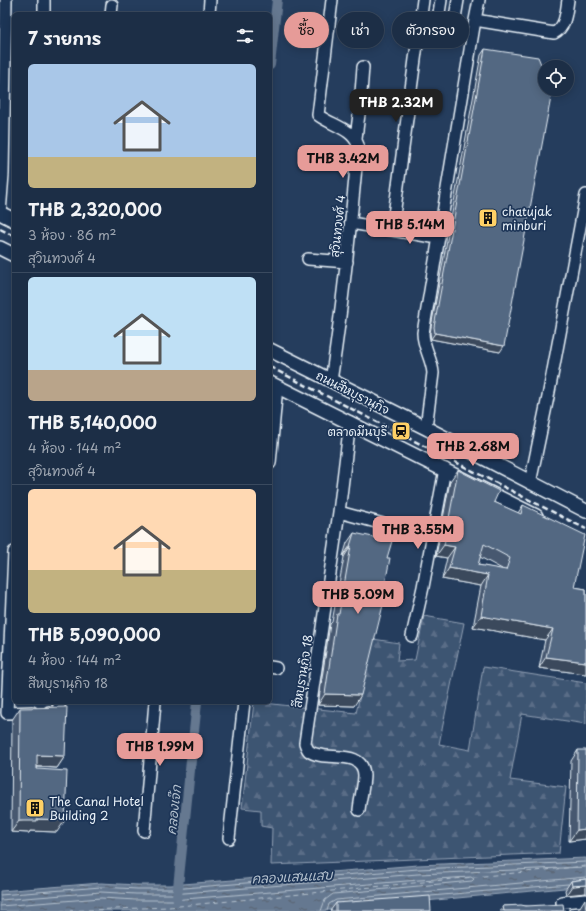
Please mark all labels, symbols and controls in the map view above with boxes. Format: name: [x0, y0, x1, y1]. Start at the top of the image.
chip: ซื้อ: [284, 12, 329, 48]
chip: เช่า: [337, 12, 384, 48]
chip: ตัวกรอง: [392, 12, 469, 48]
text: 7 รายการ: [28, 25, 101, 51]
icon: filters: [234, 25, 256, 47]
map controls: [538, 60, 574, 96]
button: locate: [538, 60, 574, 96]
pin: THB 2.32M: [350, 89, 442, 123]
icon: home: [106, 90, 178, 162]
text: THB 2.32M: [359, 92, 433, 111]
pin: THB 3.42M: [297, 145, 389, 179]
text: THB 3.42M: [306, 148, 380, 167]
street label: สุวินทวงศ์ 4: [325, 194, 350, 258]
text: THB 2,320,000: [28, 196, 162, 222]
place label: chatujak minburi: [502, 202, 552, 234]
building icon: chatujak minburi: [477, 207, 499, 229]
pin: THB 5.14M: [364, 211, 456, 245]
text: THB 5.14M: [375, 214, 445, 233]
text: 3 ห้อง · 86 m²: [28, 225, 116, 244]
text: สุวินทวงศ์ 4: [28, 248, 96, 267]
icon: home: [106, 303, 178, 375]
street label: ถนนสีหบุรานุกิจ: [313, 366, 393, 419]
text: THB 5,140,000: [28, 409, 157, 435]
station icon: ตลาดมีนบุรี: [390, 420, 412, 442]
place label: ตลาดมีนบุรี: [327, 422, 387, 441]
pin: THB 2.68M: [427, 433, 519, 467]
text: THB 2.68M: [436, 436, 510, 455]
text: 4 ห้อง · 144 m²: [28, 438, 121, 457]
text: สุวินทวงศ์ 4: [28, 461, 96, 480]
icon: home: [106, 515, 178, 587]
pin: THB 3.55M: [372, 516, 464, 550]
text: THB 3.55M: [382, 519, 454, 538]
pin: THB 5.09M: [312, 581, 404, 615]
text: THB 5.09M: [321, 584, 395, 603]
text: THB 5,090,000: [28, 621, 161, 647]
street label: สีหบุรานุกิจ 18: [287, 633, 318, 709]
text: 4 ห้อง · 144 m²: [28, 650, 121, 669]
text: สีหบุรานุกิจ 18: [28, 673, 108, 692]
pin: THB 1.99M: [114, 733, 206, 767]
text: THB 1.99M: [126, 736, 194, 755]
water label: คลองเจ๊ก: [161, 784, 185, 836]
place label: The Canal Hotel Building 2: [49, 792, 144, 824]
building icon: The Canal Hotel Building 2: [24, 797, 46, 819]
water label: คลองแสนแสบ: [251, 864, 334, 888]

